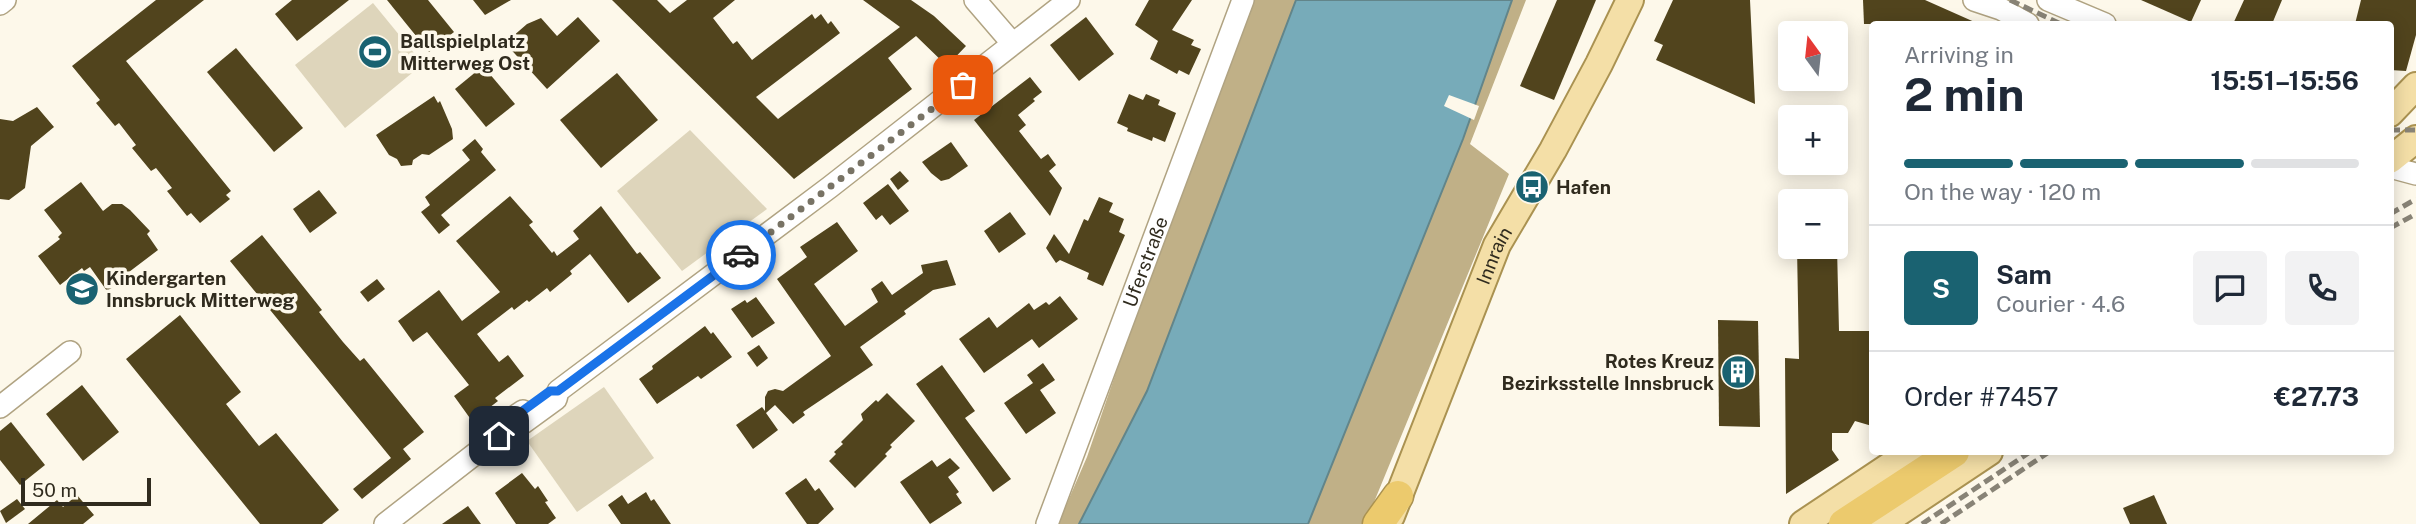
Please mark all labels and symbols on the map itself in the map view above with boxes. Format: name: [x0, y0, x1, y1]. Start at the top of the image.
north arrow: [1778, 21, 1848, 91]
place label: Ballspielplatz Mitterweg Ost: [400, 30, 530, 74]
sports icon: Ballspielplatz Mitterweg Ost: [356, 33, 394, 71]
pin: [933, 55, 993, 115]
bus stop icon: Hafen: [1513, 168, 1551, 206]
place label: Hafen: [1556, 176, 1611, 198]
street label: Uferstraße: [1118, 213, 1172, 310]
courier: [706, 220, 776, 290]
street label: Innrain: [1472, 223, 1516, 288]
place label: Kindergarten Innsbruck Mitterweg: [106, 267, 294, 311]
school or university icon: Kindergarten Innsbruck Mitterweg: [63, 270, 101, 308]
place label: Rotes Kreuz Bezirksstelle Innsbruck: [1502, 350, 1714, 394]
building icon: Rotes Kreuz Bezirksstelle Innsbruck: [1719, 353, 1757, 391]
pin: [469, 406, 529, 466]
scale bar: [21, 475, 150, 507]

